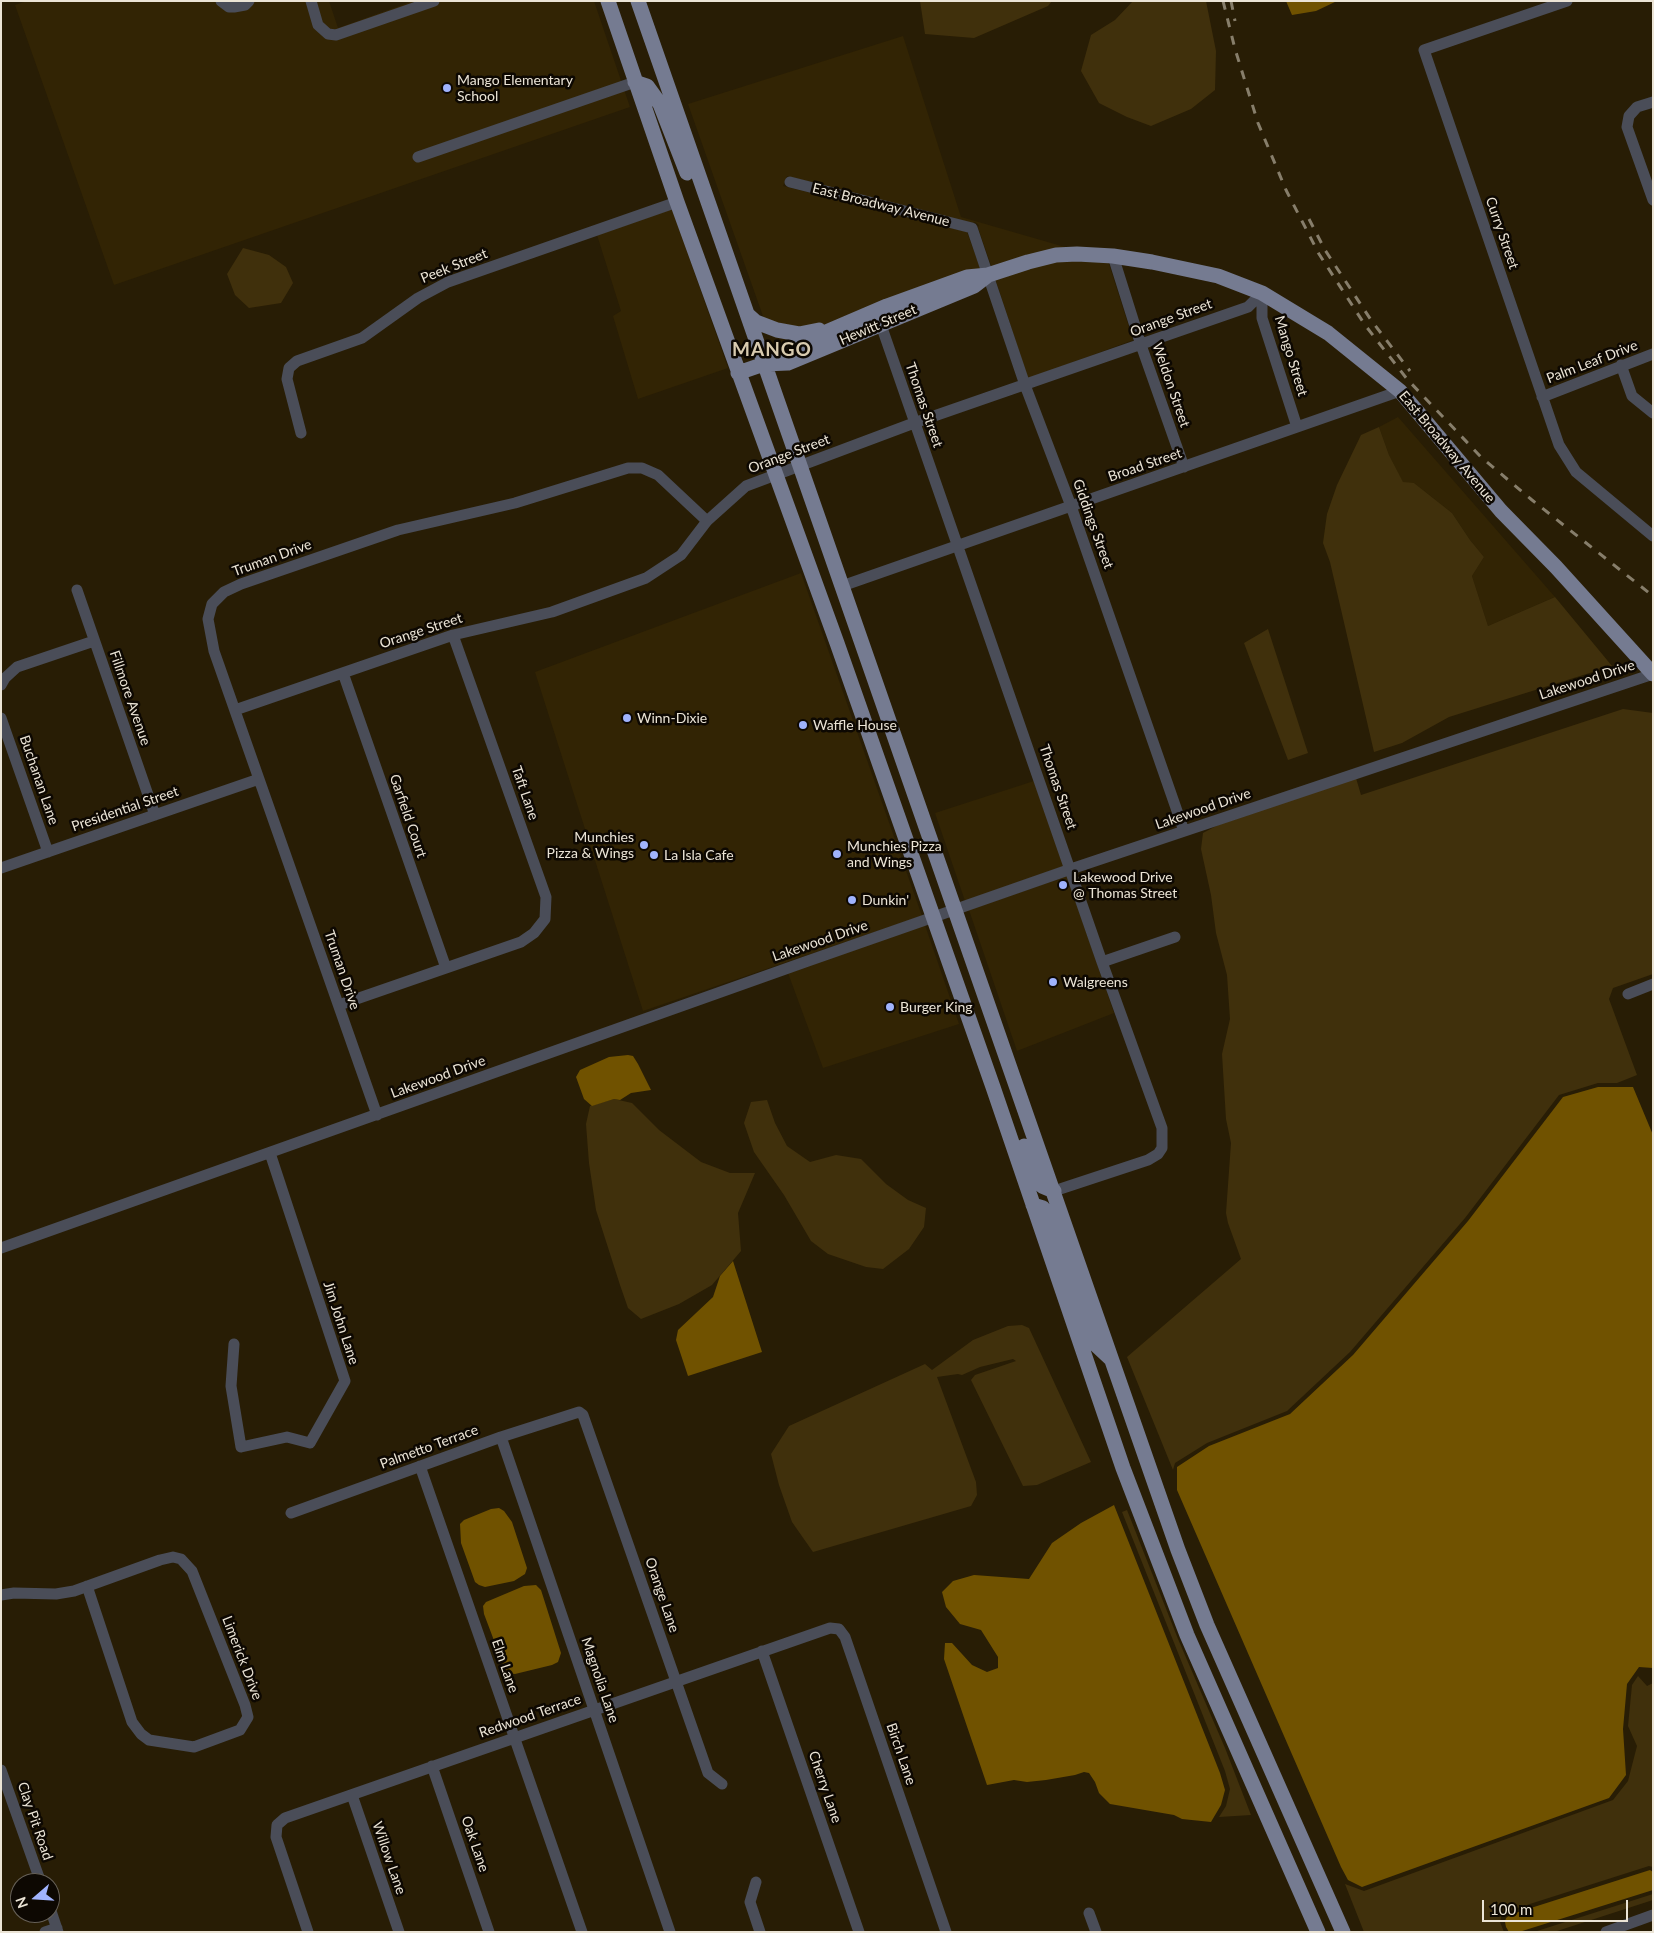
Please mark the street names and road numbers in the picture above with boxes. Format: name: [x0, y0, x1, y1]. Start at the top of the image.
street label: East Broadway Avenue: [811, 180, 951, 230]
street label: Curry Street: [1482, 195, 1522, 271]
street label: Peek Street: [418, 245, 490, 287]
street label: Orange Street: [1128, 295, 1214, 341]
street label: Hewitt Street: [837, 301, 919, 349]
street label: Mango Street: [1271, 314, 1311, 398]
street label: Palm Leaf Drive: [1544, 337, 1640, 387]
street label: Weldon Street: [1149, 340, 1193, 430]
street label: Thomas Street: [902, 360, 946, 450]
street label: East Broadway Avenue: [1395, 388, 1499, 506]
street label: Orange Street: [746, 431, 832, 477]
street label: Broad Street: [1106, 445, 1184, 485]
street label: Giddings Street: [1069, 477, 1117, 571]
street label: Truman Drive: [230, 536, 314, 580]
street label: Orange Street: [378, 610, 464, 652]
street label: Fillmore Avenue: [106, 648, 154, 748]
street label: Lakewood Drive: [1537, 657, 1637, 703]
street label: Buchanan Lane: [16, 733, 62, 827]
street label: Thomas Street: [1036, 742, 1080, 832]
street label: Taft Lane: [508, 764, 542, 822]
street label: Garfield Court: [386, 772, 430, 860]
street label: Presidential Street: [69, 783, 181, 835]
street label: Lakewood Drive: [1153, 785, 1253, 833]
street label: Lakewood Drive: [770, 917, 870, 965]
street label: Truman Drive: [321, 928, 363, 1012]
street label: Lakewood Drive: [388, 1052, 488, 1102]
street label: Jim John Lane: [320, 1279, 362, 1367]
street label: Palmetto Terrace: [378, 1421, 480, 1473]
street label: Orange Lane: [641, 1555, 683, 1635]
street label: Limerick Drive: [218, 1614, 266, 1702]
street label: Magnolia Lane: [578, 1635, 622, 1725]
street label: Elm Lane: [488, 1637, 522, 1695]
street label: Redwood Terrace: [477, 1691, 583, 1741]
street label: Birch Lane: [883, 1721, 919, 1787]
street label: Cherry Lane: [805, 1749, 845, 1825]
street label: Clay Pit Road: [14, 1780, 56, 1862]
street label: Oak Lane: [458, 1814, 492, 1874]
street label: Willow Lane: [369, 1819, 409, 1897]

